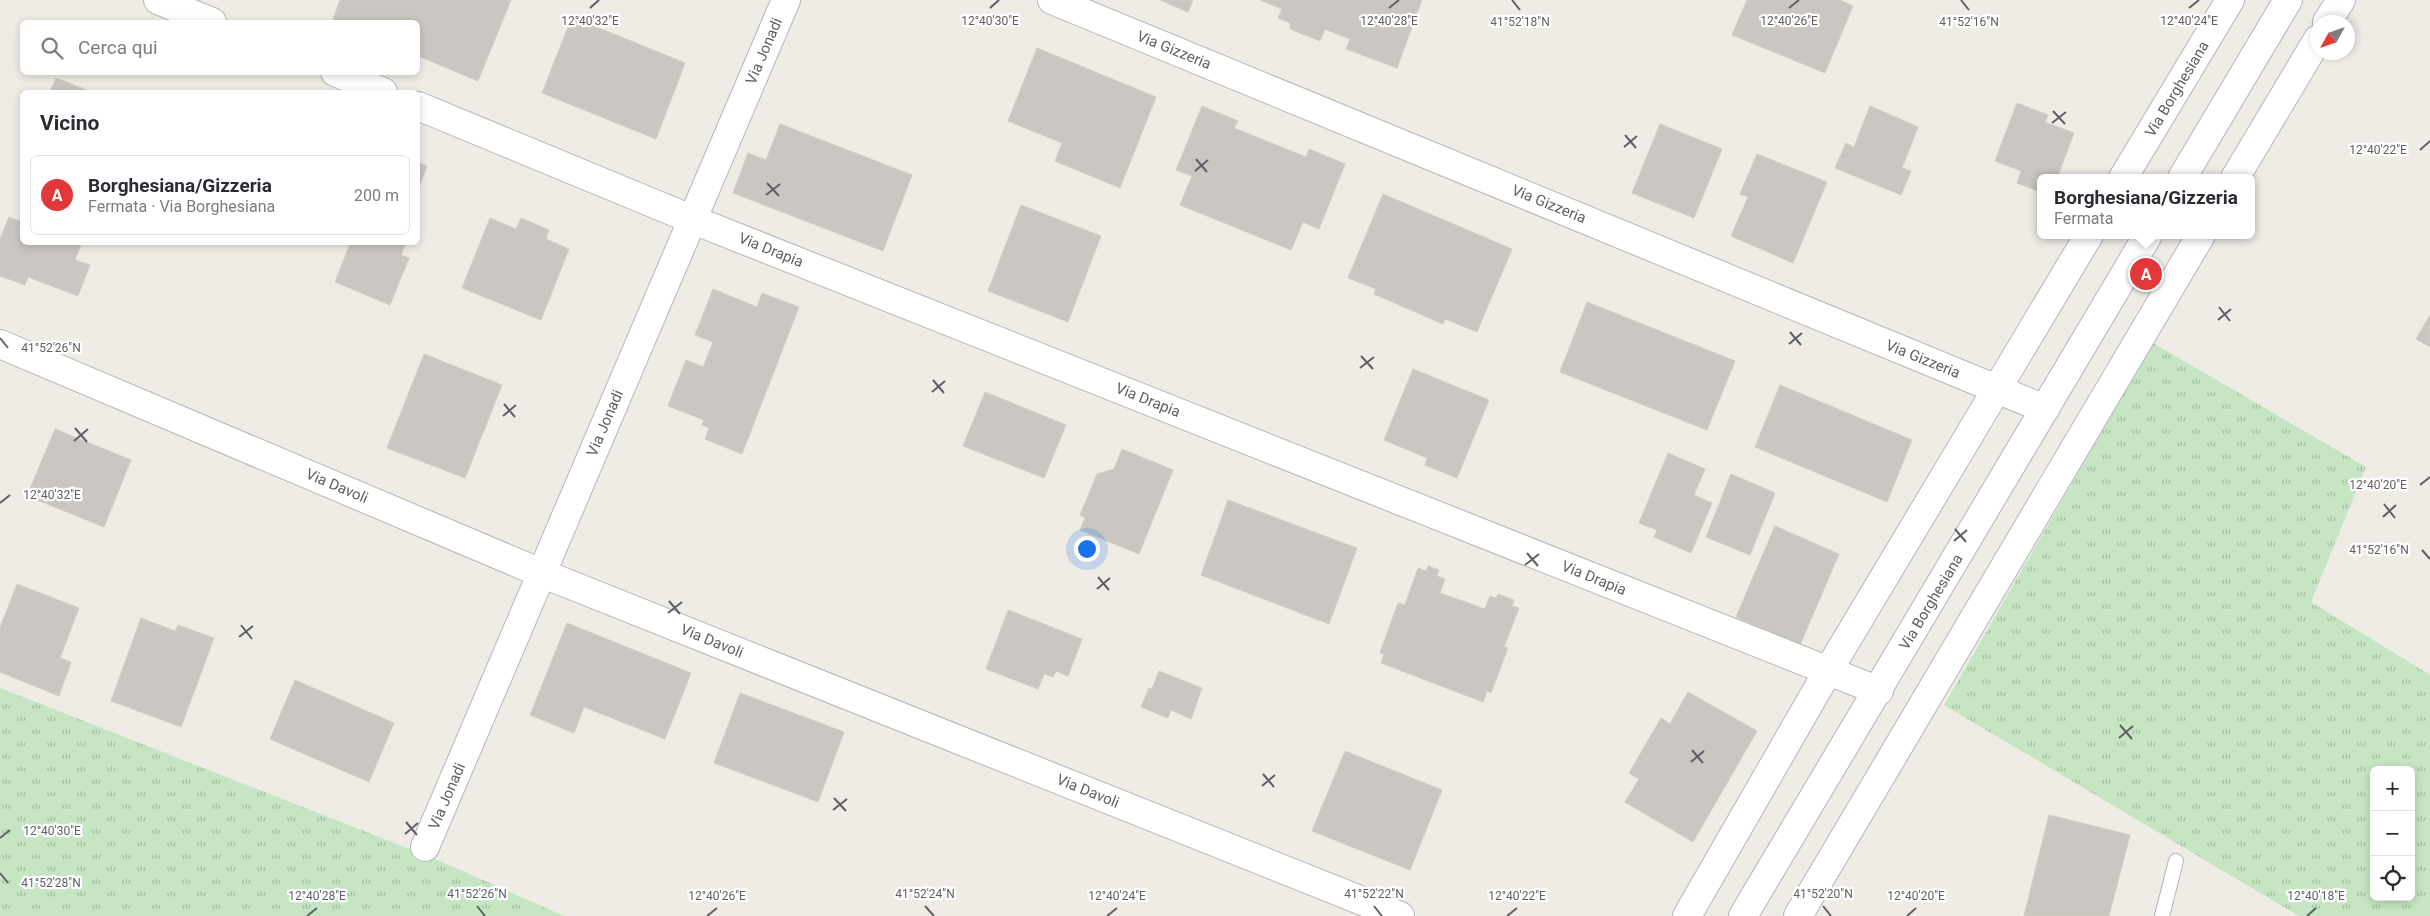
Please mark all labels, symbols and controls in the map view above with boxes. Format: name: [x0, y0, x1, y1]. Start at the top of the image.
text: 12°40'32"E: [561, 14, 619, 28]
text: 12°40'30"E: [961, 14, 1019, 28]
text: 12°40'28"E: [1360, 14, 1418, 28]
text: 12°40'26"E: [1760, 14, 1818, 28]
text: 12°40'24"E: [2160, 14, 2218, 28]
street label: Via Jonadi: [742, 15, 786, 87]
text: 41°52'18"N: [1490, 15, 1550, 29]
text: 41°52'16"N: [1939, 15, 1999, 29]
north arrow: [2310, 15, 2355, 60]
search box: [20, 20, 420, 75]
street label: Via Gizzeria: [1134, 27, 1214, 73]
icon: search: [38, 34, 66, 62]
text: Cerca qui: [78, 36, 158, 59]
street label: Via Borghesiana: [2141, 38, 2213, 140]
text: Vicino: [40, 111, 99, 135]
text: 12°40'22"E: [2349, 143, 2407, 157]
text: Borghesiana/Gizzeria: [88, 174, 272, 197]
popup: [2037, 174, 2255, 239]
street label: Via Gizzeria: [1509, 181, 1589, 227]
text: A: [52, 186, 62, 205]
text: 200 m: [354, 186, 399, 205]
text: Borghesiana/Gizzeria: [2054, 186, 2238, 209]
text: Fermata · Via Borghesiana: [88, 197, 275, 216]
text: Fermata: [2054, 209, 2113, 228]
street label: Via Drapia: [736, 229, 806, 271]
pin: A: [2130, 255, 2162, 293]
street label: Via Gizzeria: [1883, 336, 1963, 382]
text: 41°52'26"N: [21, 341, 81, 355]
street label: Via Drapia: [1113, 379, 1183, 421]
street label: Via Jonadi: [583, 387, 627, 459]
street label: Via Davoli: [303, 465, 371, 507]
text: 12°40'20"E: [2349, 478, 2407, 492]
text: 12°40'32"E: [23, 488, 81, 502]
your location: [1074, 536, 1100, 562]
text: 41°52'16"N: [2349, 543, 2409, 557]
street label: Via Borghesiana: [1895, 551, 1967, 653]
street label: Via Drapia: [1559, 557, 1629, 599]
street label: Via Davoli: [678, 620, 746, 662]
street label: Via Jonadi: [425, 760, 469, 832]
map controls: [2370, 766, 2415, 901]
button: +: [2370, 766, 2415, 811]
street label: Via Davoli: [1054, 770, 1122, 812]
button: −: [2370, 811, 2415, 856]
text: 12°40'30"E: [23, 824, 81, 838]
button: locate: [2370, 856, 2415, 901]
text: 41°52'28"N: [21, 876, 81, 890]
text: 41°52'26"N: [447, 887, 507, 901]
text: 41°52'24"N: [895, 887, 955, 901]
text: 41°52'22"N: [1344, 887, 1404, 901]
text: 41°52'20"N: [1793, 887, 1853, 901]
text: 12°40'28"E: [288, 889, 346, 903]
text: 12°40'26"E: [688, 889, 746, 903]
text: 12°40'24"E: [1088, 889, 1146, 903]
text: 12°40'22"E: [1488, 889, 1546, 903]
text: 12°40'20"E: [1887, 889, 1945, 903]
text: 12°40'18"E: [2287, 889, 2345, 903]

